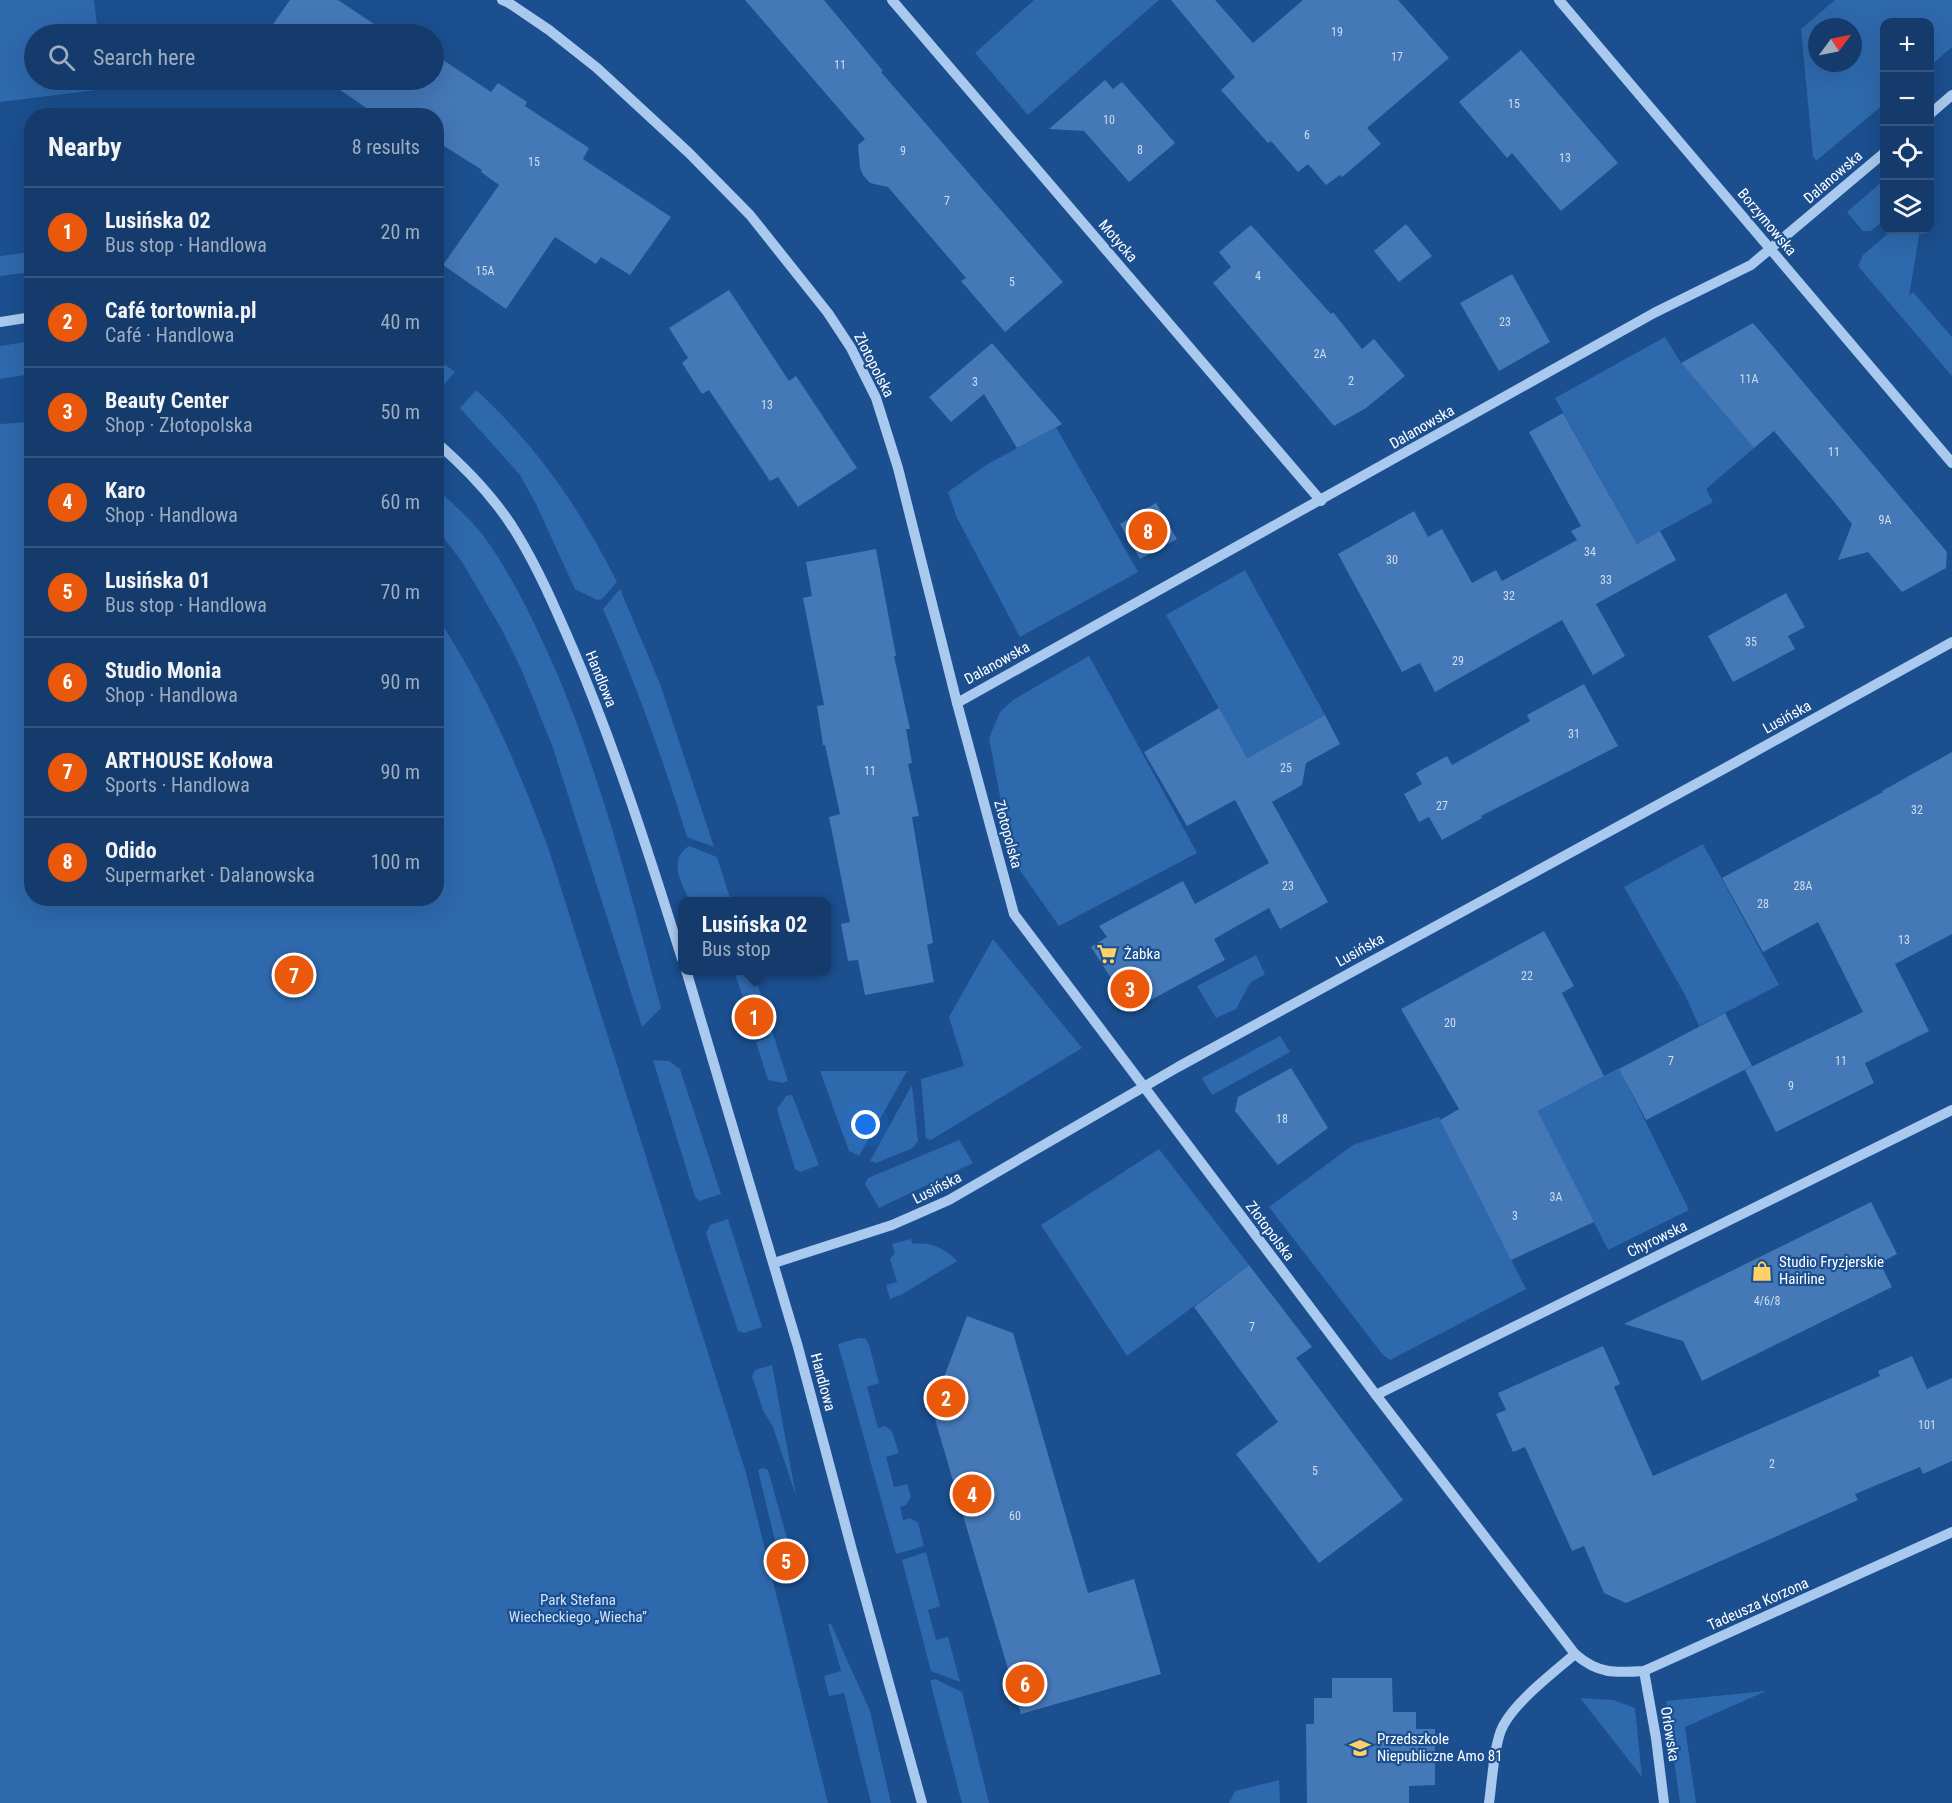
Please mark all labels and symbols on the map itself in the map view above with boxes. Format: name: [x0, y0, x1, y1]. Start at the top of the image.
north arrow: [1808, 18, 1862, 72]
house number: 19: [1331, 25, 1343, 39]
house number: 17: [1391, 50, 1403, 64]
house number: 11: [834, 58, 846, 72]
house number: 15: [1508, 97, 1520, 111]
house number: 10: [1103, 113, 1115, 127]
house number: 6: [1304, 128, 1310, 142]
house number: 8: [1137, 143, 1143, 157]
house number: 9: [900, 144, 906, 158]
street label: Dalanowska: [1800, 147, 1866, 207]
house number: 13: [1559, 151, 1571, 165]
house number: 15: [528, 155, 540, 169]
street label: Borzymowska: [1734, 185, 1800, 259]
house number: 7: [944, 194, 950, 208]
street label: Motycka: [1095, 216, 1141, 266]
house number: 15A: [476, 264, 494, 278]
house number: 4: [1255, 269, 1261, 283]
house number: 5: [1009, 275, 1015, 289]
house number: 23: [1499, 315, 1511, 329]
street label: Złotopolska: [850, 330, 898, 400]
house number: 2A: [1314, 347, 1327, 361]
house number: 11A: [1740, 372, 1758, 386]
house number: 2: [1348, 374, 1354, 388]
house number: 3: [972, 375, 978, 389]
house number: 13: [761, 398, 773, 412]
street label: Dalanowska: [1386, 401, 1458, 453]
house number: 11: [1828, 445, 1840, 459]
pin: 8: [1128, 508, 1168, 554]
house number: 9A: [1879, 513, 1892, 527]
house number: 34: [1584, 545, 1596, 559]
house number: 30: [1386, 553, 1398, 567]
house number: 33: [1600, 573, 1612, 587]
house number: 32: [1503, 589, 1515, 603]
house number: 35: [1745, 635, 1757, 649]
street label: Dalanowska: [961, 638, 1033, 688]
street label: Handlowa: [582, 648, 620, 710]
house number: 29: [1452, 654, 1464, 668]
street label: Lusińska: [1760, 696, 1814, 738]
house number: 31: [1568, 727, 1580, 741]
house number: 25: [1280, 761, 1292, 775]
house number: 11: [864, 764, 876, 778]
street label: Złotopolska: [990, 798, 1026, 870]
house number: 27: [1436, 799, 1448, 813]
house number: 32: [1911, 803, 1923, 817]
house number: 23: [1282, 879, 1294, 893]
house number: 28A: [1794, 879, 1812, 893]
house number: 28: [1757, 897, 1769, 911]
street label: Lusińska: [1333, 929, 1387, 971]
house number: 13: [1898, 933, 1910, 947]
supermarket icon: Żabka: [1095, 942, 1119, 966]
place label: Żabka: [1124, 945, 1160, 963]
pin: 7: [274, 952, 314, 998]
pin: 3: [1110, 966, 1150, 1012]
house number: 22: [1521, 969, 1533, 983]
pin: 1: [734, 994, 774, 1040]
house number: 20: [1444, 1016, 1456, 1030]
house number: 7: [1668, 1054, 1674, 1068]
house number: 11: [1835, 1054, 1847, 1068]
house number: 9: [1788, 1079, 1794, 1093]
your location: [851, 1110, 880, 1139]
house number: 18: [1276, 1112, 1288, 1126]
street label: Lusińska: [910, 1168, 964, 1208]
house number: 3A: [1550, 1190, 1563, 1204]
street label: Złotopolska: [1242, 1198, 1298, 1264]
house number: 3: [1512, 1209, 1518, 1223]
street label: Chyrowska: [1624, 1217, 1690, 1261]
place label: Studio Fryzjerskie Hairline: [1779, 1253, 1884, 1288]
shop icon: Studio Fryzjerskie Hairline: [1750, 1259, 1774, 1283]
house number: 4/6/8: [1754, 1294, 1780, 1308]
house number: 7: [1249, 1320, 1255, 1334]
street label: Handlowa: [807, 1351, 839, 1413]
pin: 2: [926, 1376, 966, 1420]
house number: 101: [1918, 1418, 1936, 1432]
house number: 2: [1769, 1457, 1775, 1471]
house number: 5: [1312, 1464, 1318, 1478]
pin: 4: [952, 1472, 992, 1516]
house number: 60: [1009, 1509, 1021, 1523]
pin: 5: [766, 1538, 806, 1584]
street label: Tadeusza Korzona: [1705, 1574, 1811, 1634]
park label: Park Stefana Wiecheckiego „Wiecha”: [509, 1591, 647, 1626]
pin: 6: [1006, 1662, 1044, 1706]
street label: Orłowska: [1657, 1705, 1683, 1763]
place label: Przedszkole Niepubliczne Amo 81: [1377, 1730, 1503, 1765]
school or university icon: Przedszkole Niepubliczne Amo 81: [1348, 1736, 1372, 1760]

